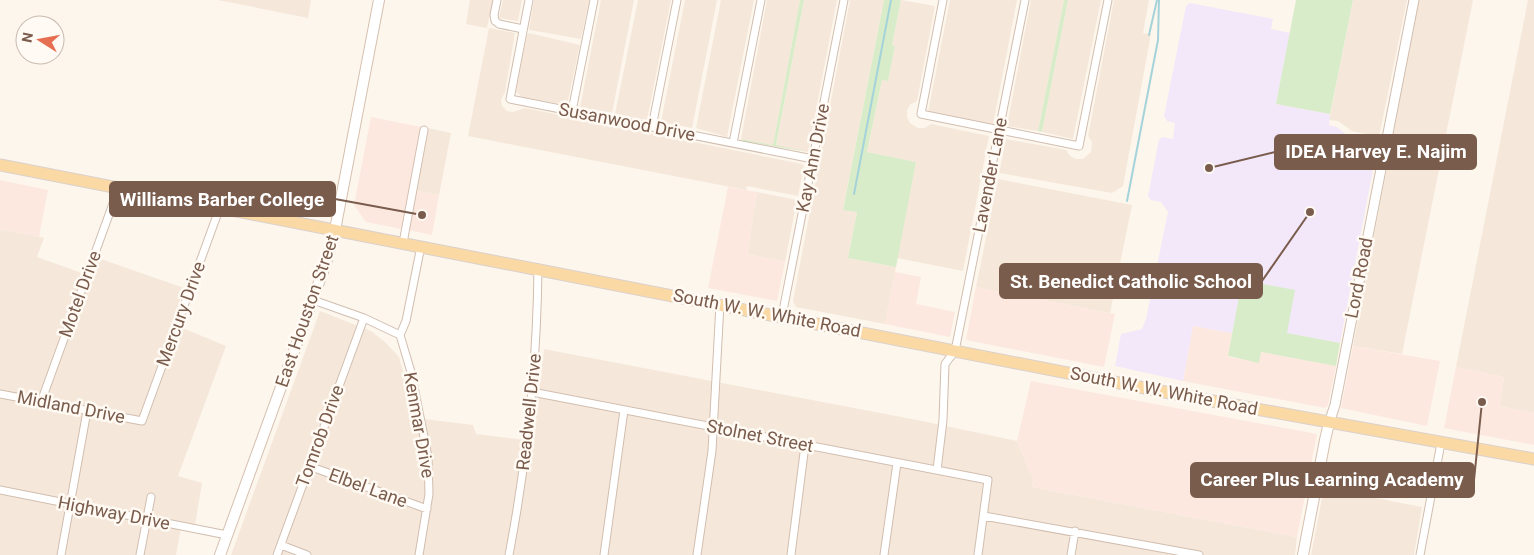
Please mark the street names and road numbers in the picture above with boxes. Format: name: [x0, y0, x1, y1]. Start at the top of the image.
street label: Susanwood Drive: [557, 98, 697, 145]
street label: Kay Ann Drive: [792, 102, 833, 214]
street label: Lavender Lane: [968, 116, 1011, 234]
street label: East Houston Street: [271, 232, 343, 390]
street label: Lord Road: [1340, 236, 1377, 320]
street label: Motel Drive: [54, 248, 105, 340]
street label: Mercury Drive: [152, 258, 209, 369]
street label: South W. W. White Road: [671, 284, 863, 341]
street label: Readwell Drive: [512, 353, 545, 471]
street label: South W. W. White Road: [1068, 362, 1260, 419]
street label: Kenmar Drive: [400, 370, 439, 479]
street label: Tomrob Drive: [291, 382, 348, 490]
street label: Midland Drive: [15, 386, 127, 427]
street label: Stolnet Street: [705, 415, 815, 456]
street label: Elbel Lane: [326, 464, 410, 511]
street label: Highway Drive: [56, 491, 172, 534]

